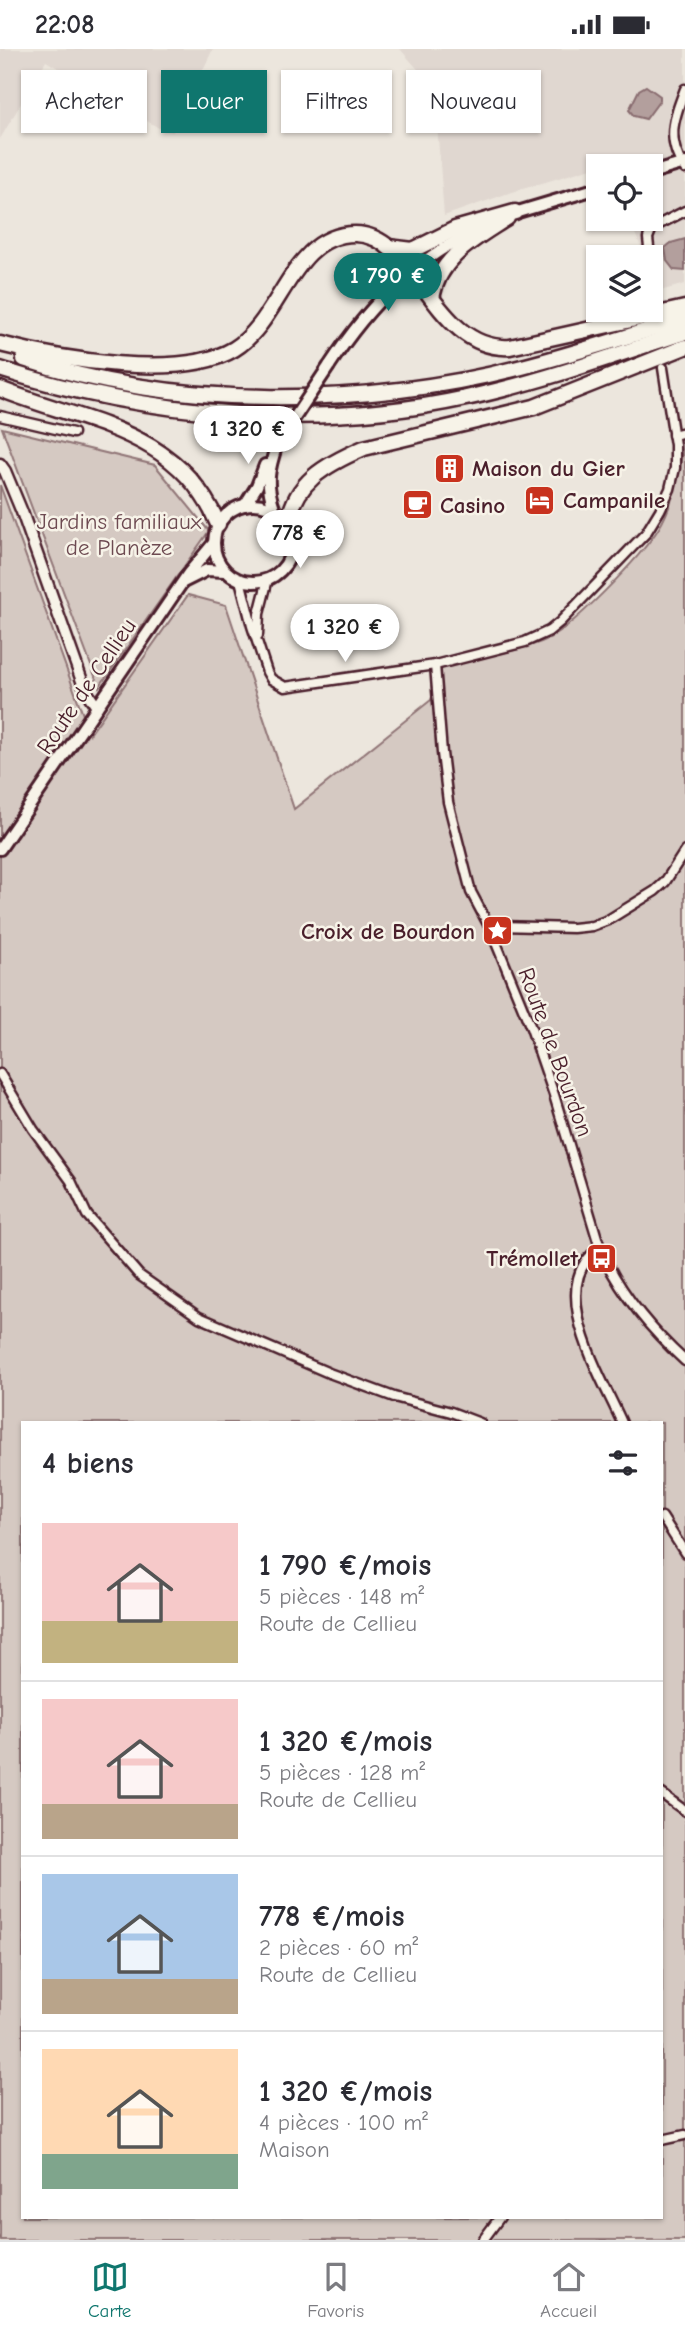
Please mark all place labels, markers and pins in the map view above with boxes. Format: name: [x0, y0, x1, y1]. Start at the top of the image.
pin: 1 790 €: [323, 253, 453, 313]
pin: 1 320 €: [183, 407, 313, 466]
building icon: Maison du Gier: [432, 451, 466, 485]
place label: Maison du Gier: [472, 455, 625, 482]
hotel icon: Campanile: [523, 483, 557, 517]
place label: Campanile: [563, 487, 665, 514]
cafe icon: Casino: [400, 488, 434, 522]
place label: Casino: [440, 492, 505, 519]
pin: 778 €: [251, 511, 349, 570]
pin: 1 320 €: [280, 605, 410, 664]
place icon: Croix de Bourdon: [481, 914, 515, 948]
place label: Croix de Bourdon: [301, 918, 475, 945]
bus stop icon: Trémollet: [584, 1241, 618, 1275]
place label: Trémollet: [486, 1245, 578, 1272]

